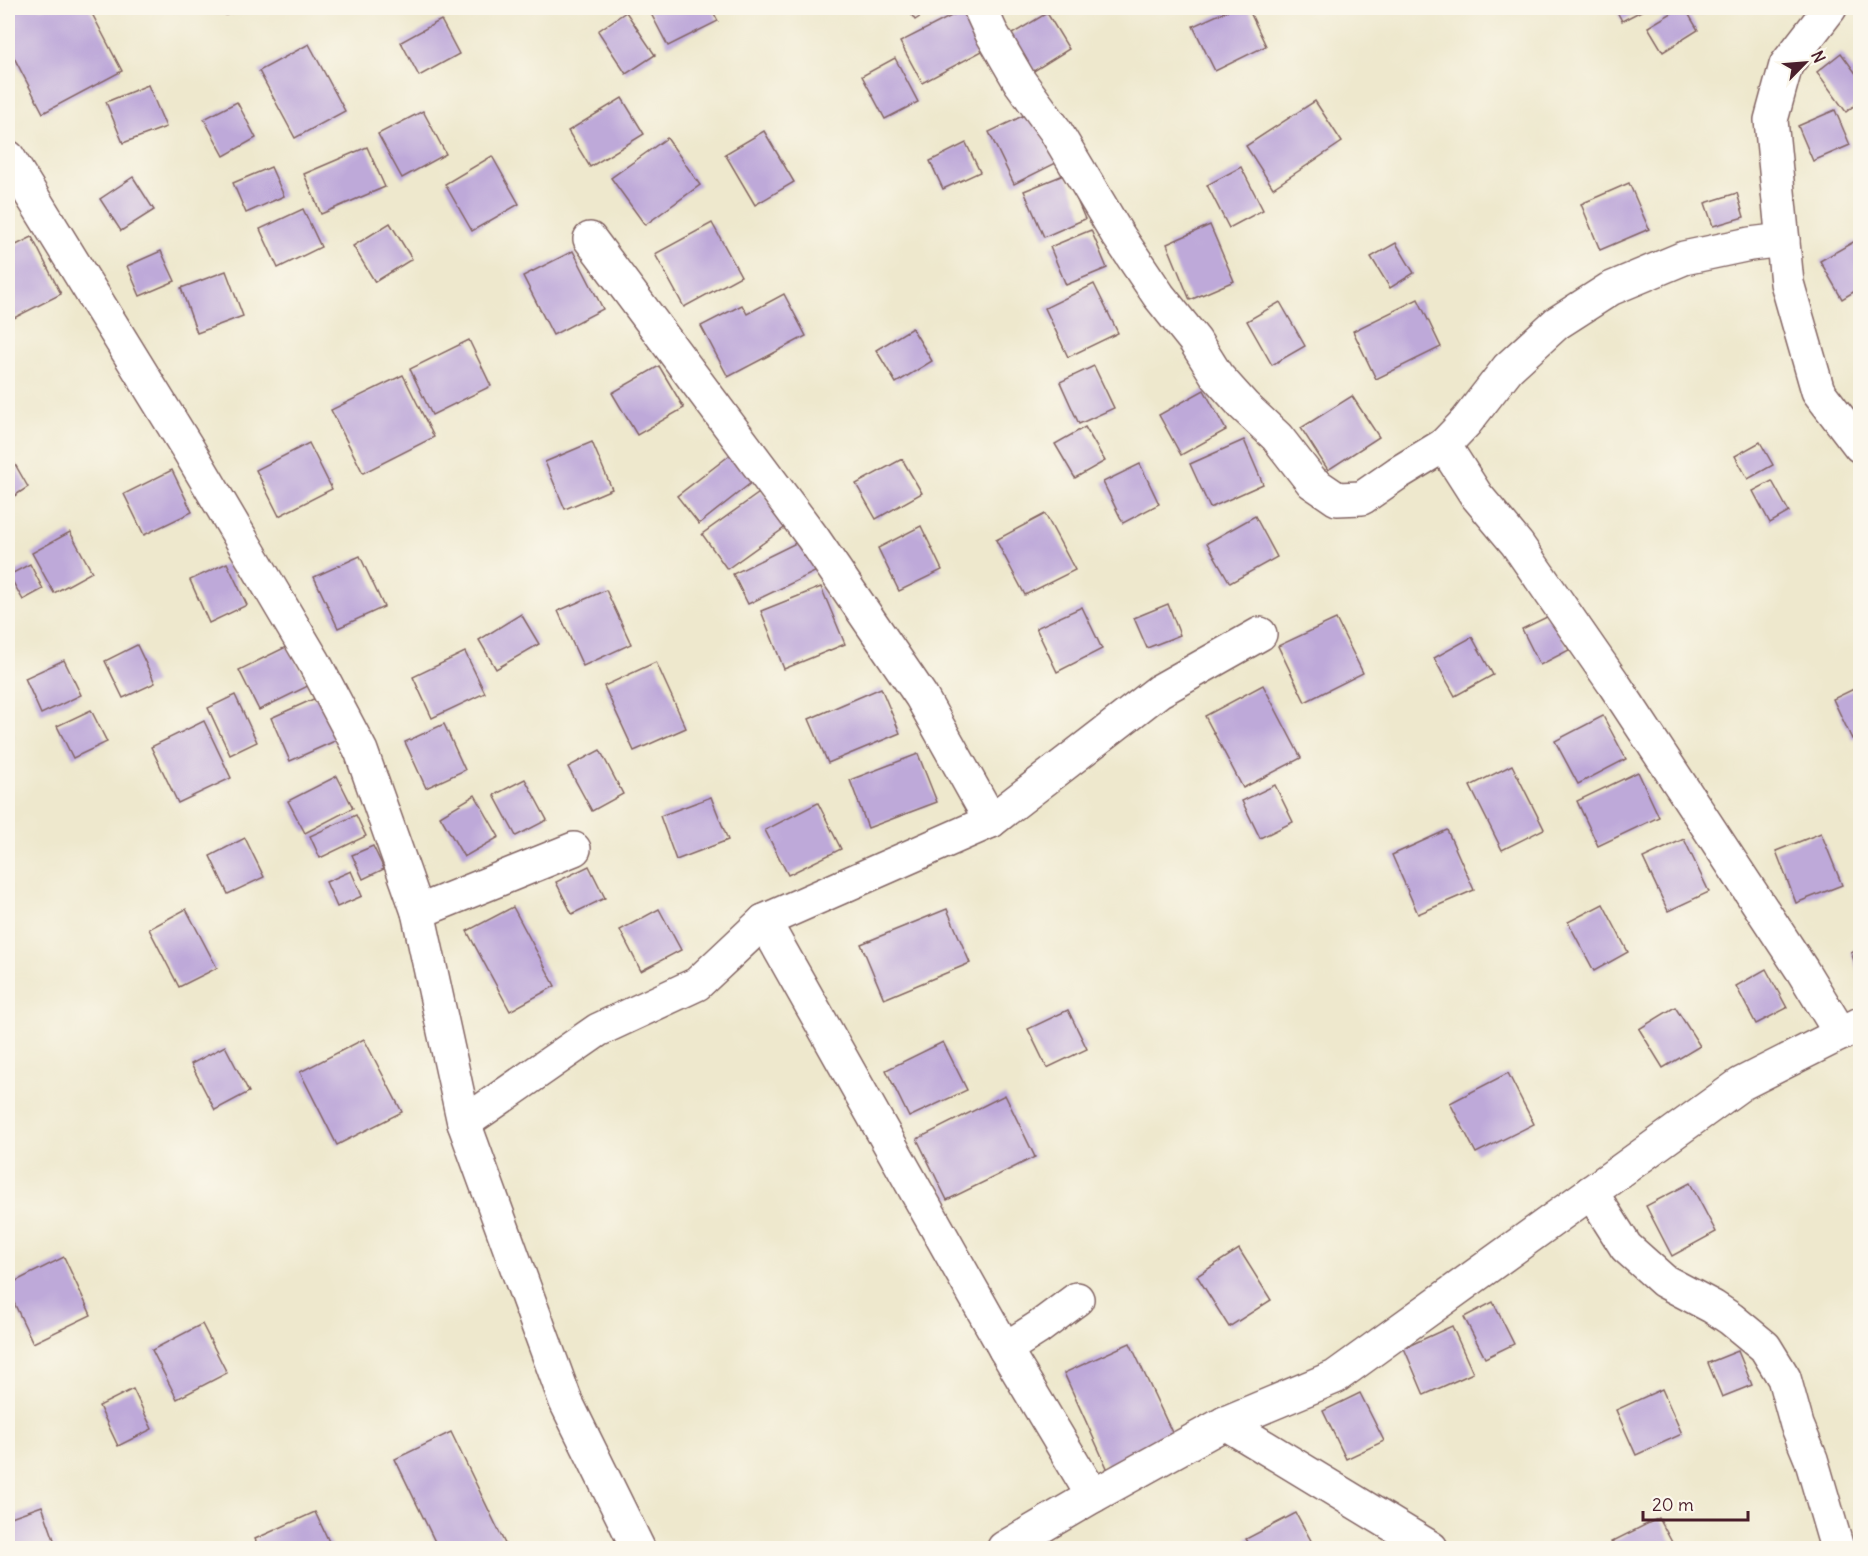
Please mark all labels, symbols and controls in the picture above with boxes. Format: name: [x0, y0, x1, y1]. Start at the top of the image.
north arrow: [1775, 33, 1835, 93]
text: N: [1807, 47, 1830, 66]
scale bar: [1643, 1484, 1748, 1522]
text: 20 m: [1652, 1493, 1694, 1516]

